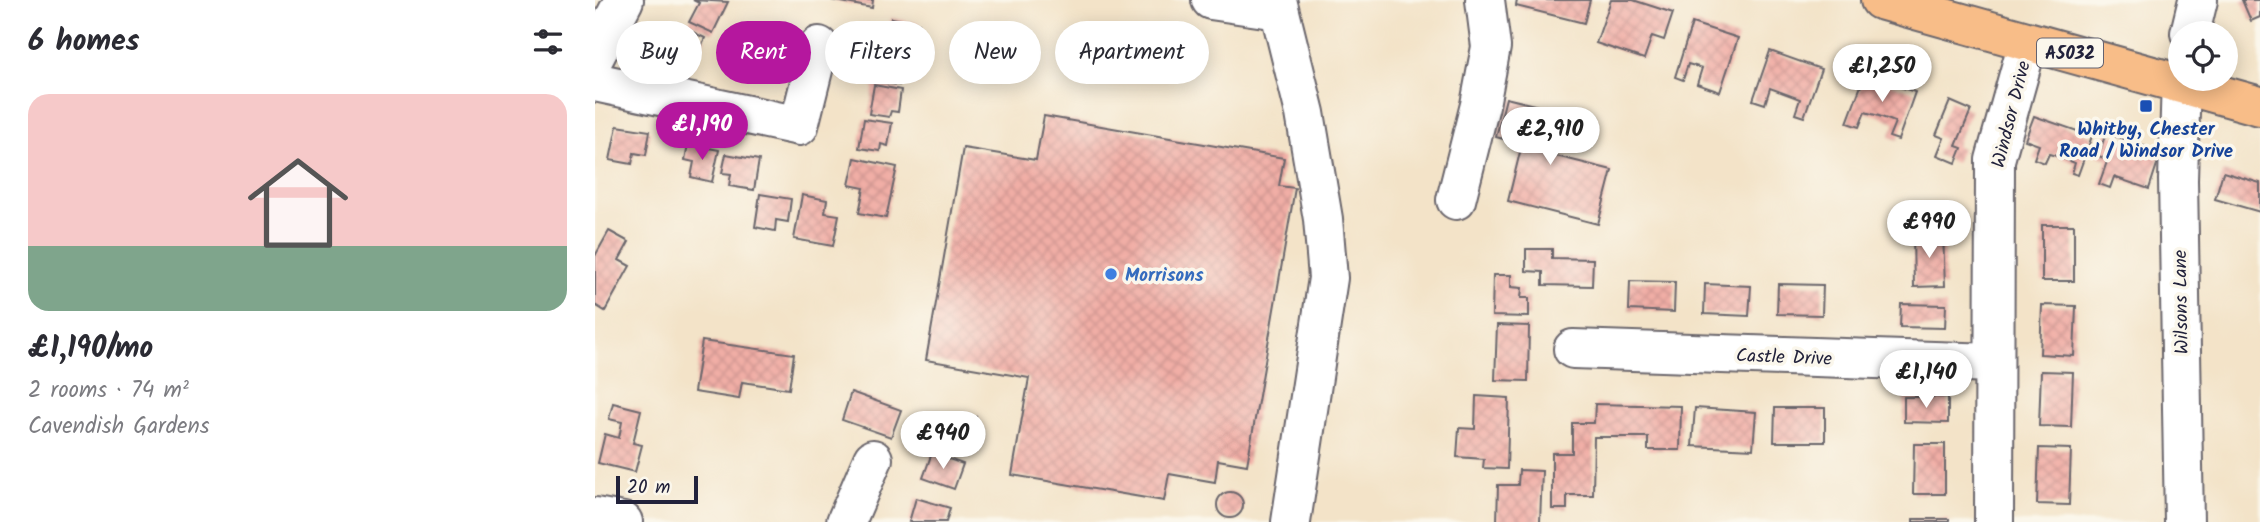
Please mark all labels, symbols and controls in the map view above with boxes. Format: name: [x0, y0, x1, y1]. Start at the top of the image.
text: 6 homes: [28, 18, 140, 66]
chip: Buy: [616, 21, 702, 84]
chip: Rent: [716, 21, 811, 84]
chip: Filters: [825, 21, 935, 84]
chip: New: [949, 21, 1041, 84]
chip: Apartment: [1055, 21, 1209, 84]
map controls: [2168, 21, 2238, 91]
button: locate: [2168, 21, 2238, 91]
icon: filters: [529, 23, 567, 61]
road number: A5032: [2037, 38, 2103, 68]
pin: £1,250: [1825, 44, 1939, 104]
text: £1,250: [1849, 49, 1915, 85]
street label: Windsor Drive: [1984, 57, 2040, 171]
marker: Whitby, Chester Road / Windsor Drive: [2138, 98, 2154, 114]
pin: £1,190: [645, 102, 759, 162]
text: £1,190: [672, 107, 732, 143]
pin: £2,910: [1493, 108, 1607, 167]
text: £2,910: [1517, 112, 1583, 148]
place label: Whitby, Chester Road / Windsor Drive: [2059, 115, 2233, 167]
icon: home: [235, 140, 361, 266]
pin: £990: [1888, 201, 1970, 260]
text: £990: [1903, 205, 1955, 241]
street label: Wilsons Lane: [2166, 249, 2198, 354]
place label: Morrisons: [1125, 261, 1204, 291]
marker: Morrisons: [1103, 266, 1119, 282]
text: £1,190/mo: [28, 325, 153, 373]
street label: Castle Drive: [1735, 341, 1833, 375]
pin: £1,140: [1869, 350, 1983, 410]
text: £1,140: [1895, 355, 1957, 391]
text: 2 rooms · 74 m²: [28, 373, 189, 409]
text: Cavendish Gardens: [28, 409, 210, 445]
pin: £940: [902, 412, 984, 471]
text: £940: [917, 416, 969, 452]
scale bar: [616, 473, 698, 505]
text: 20 m: [627, 473, 670, 503]

